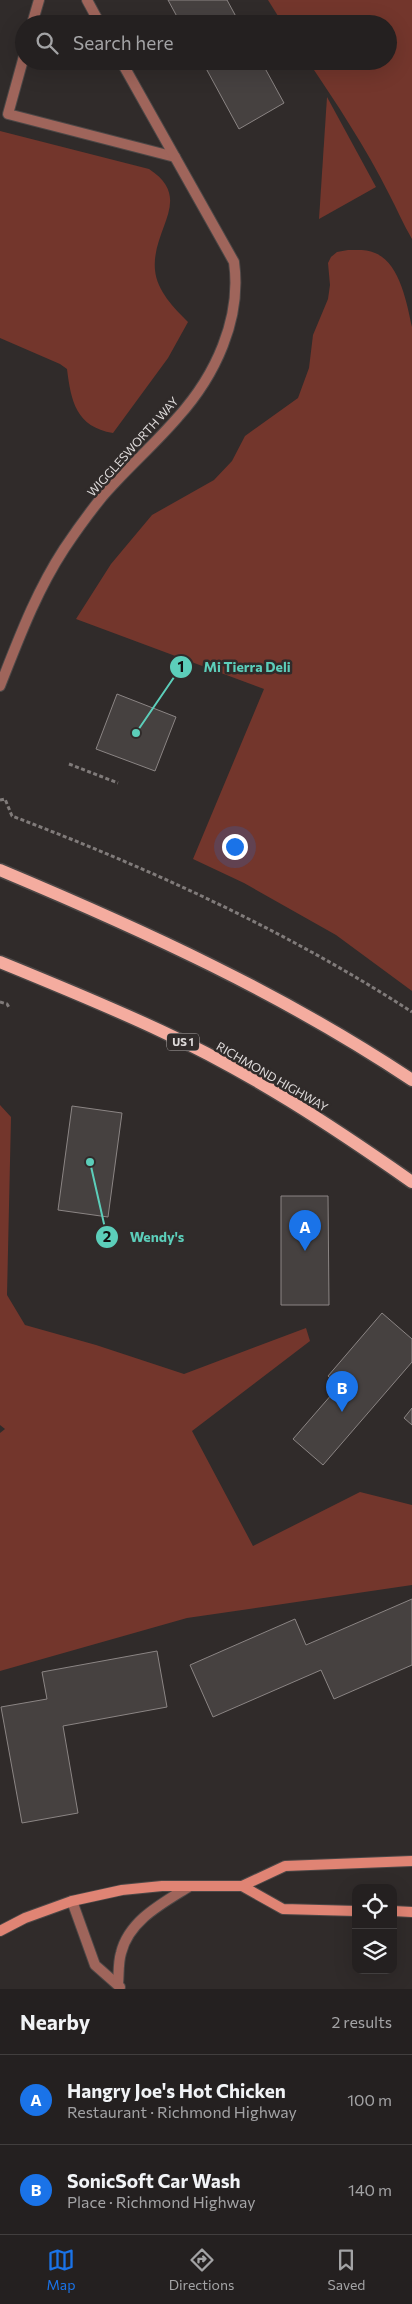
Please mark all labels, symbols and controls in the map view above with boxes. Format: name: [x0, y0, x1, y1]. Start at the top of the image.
search box: [15, 15, 397, 70]
icon: search: [33, 29, 61, 57]
text: Search here: [73, 31, 173, 54]
street label: WIGGLESWORTH WAY: [84, 394, 181, 499]
callout: Mi Tierra Deli: [168, 652, 300, 681]
text: 1: [178, 657, 184, 675]
text: Mi Tierra Deli: [203, 658, 291, 675]
your location: [222, 834, 248, 860]
road number: US 1: [167, 1034, 199, 1050]
street label: RICHMOND HIGHWAY: [214, 1038, 331, 1114]
pin: A: [289, 1210, 321, 1251]
callout: Wendy's: [95, 1223, 194, 1252]
text: 2: [103, 1227, 111, 1245]
text: Wendy's: [130, 1228, 185, 1245]
pin: B: [326, 1371, 358, 1412]
map controls: [352, 1884, 397, 1974]
button: locate: [352, 1884, 397, 1929]
button: layers: [352, 1929, 397, 1974]
text: Nearby: [20, 2009, 90, 2034]
text: 2 results: [331, 2012, 392, 2031]
text: Hangry Joe's Hot Chicken: [67, 2079, 286, 2102]
text: A: [30, 2090, 42, 2109]
text: 100 m: [347, 2090, 392, 2109]
text: Restaurant · Richmond Highway: [67, 2102, 297, 2121]
text: SonicSoft Car Wash: [67, 2169, 241, 2192]
text: B: [31, 2180, 41, 2199]
text: 140 m: [348, 2180, 392, 2199]
text: Place · Richmond Highway: [67, 2192, 256, 2211]
tab: Map: [47, 2246, 75, 2293]
tab: Directions: [169, 2246, 234, 2293]
tab: Saved: [328, 2246, 365, 2293]

